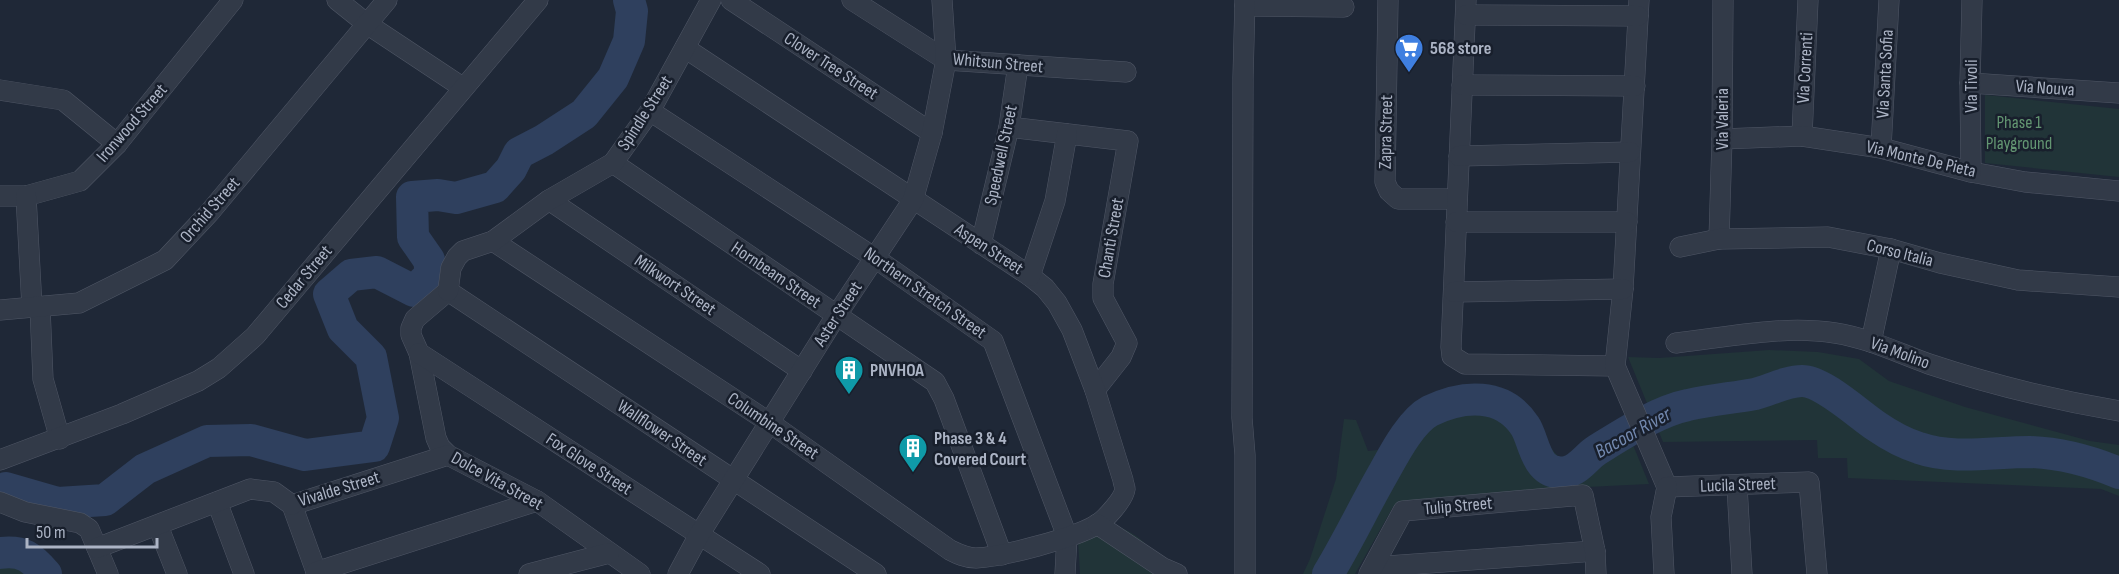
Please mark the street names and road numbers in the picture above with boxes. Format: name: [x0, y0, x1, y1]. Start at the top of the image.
street label: Clover Tree Street: [780, 28, 882, 104]
street label: Via Santa Sofia: [1872, 29, 1898, 119]
street label: Via Correnti: [1793, 32, 1817, 104]
street label: Whitsun Street: [952, 49, 1045, 77]
street label: Via Tivoli: [1961, 59, 1982, 113]
street label: Spindle Street: [613, 71, 677, 154]
street label: Via Nouva: [2015, 75, 2075, 101]
street label: Ironwood Street: [92, 79, 172, 166]
street label: Via Valeria: [1712, 88, 1733, 150]
street label: Zapra Street: [1375, 94, 1397, 169]
street label: Speedwell Street: [980, 102, 1022, 207]
street label: Via Monte De Pieta: [1864, 136, 1978, 182]
street label: Orchid Street: [176, 172, 245, 247]
street label: Chanti Street: [1094, 196, 1128, 280]
street label: Aspen Street: [950, 219, 1028, 279]
street label: Corso Italia: [1865, 235, 1935, 271]
street label: Hornbeam Street: [727, 237, 825, 313]
street label: Cedar Street: [271, 241, 337, 313]
street label: Northern Stretch Street: [860, 243, 991, 343]
street label: Milkwort Street: [630, 250, 720, 320]
street label: Aster Street: [809, 277, 867, 351]
street label: Via Molino: [1867, 333, 1933, 373]
street label: Columbine Street: [724, 388, 823, 464]
street label: Wallflower Street: [613, 395, 711, 471]
street label: Fox Glove Street: [542, 428, 636, 500]
street label: Dolce Vita Street: [448, 447, 547, 515]
street label: Vivalde Street: [296, 467, 383, 511]
street label: Lucila Street: [1700, 473, 1777, 497]
street label: Tulip Street: [1423, 492, 1494, 519]

